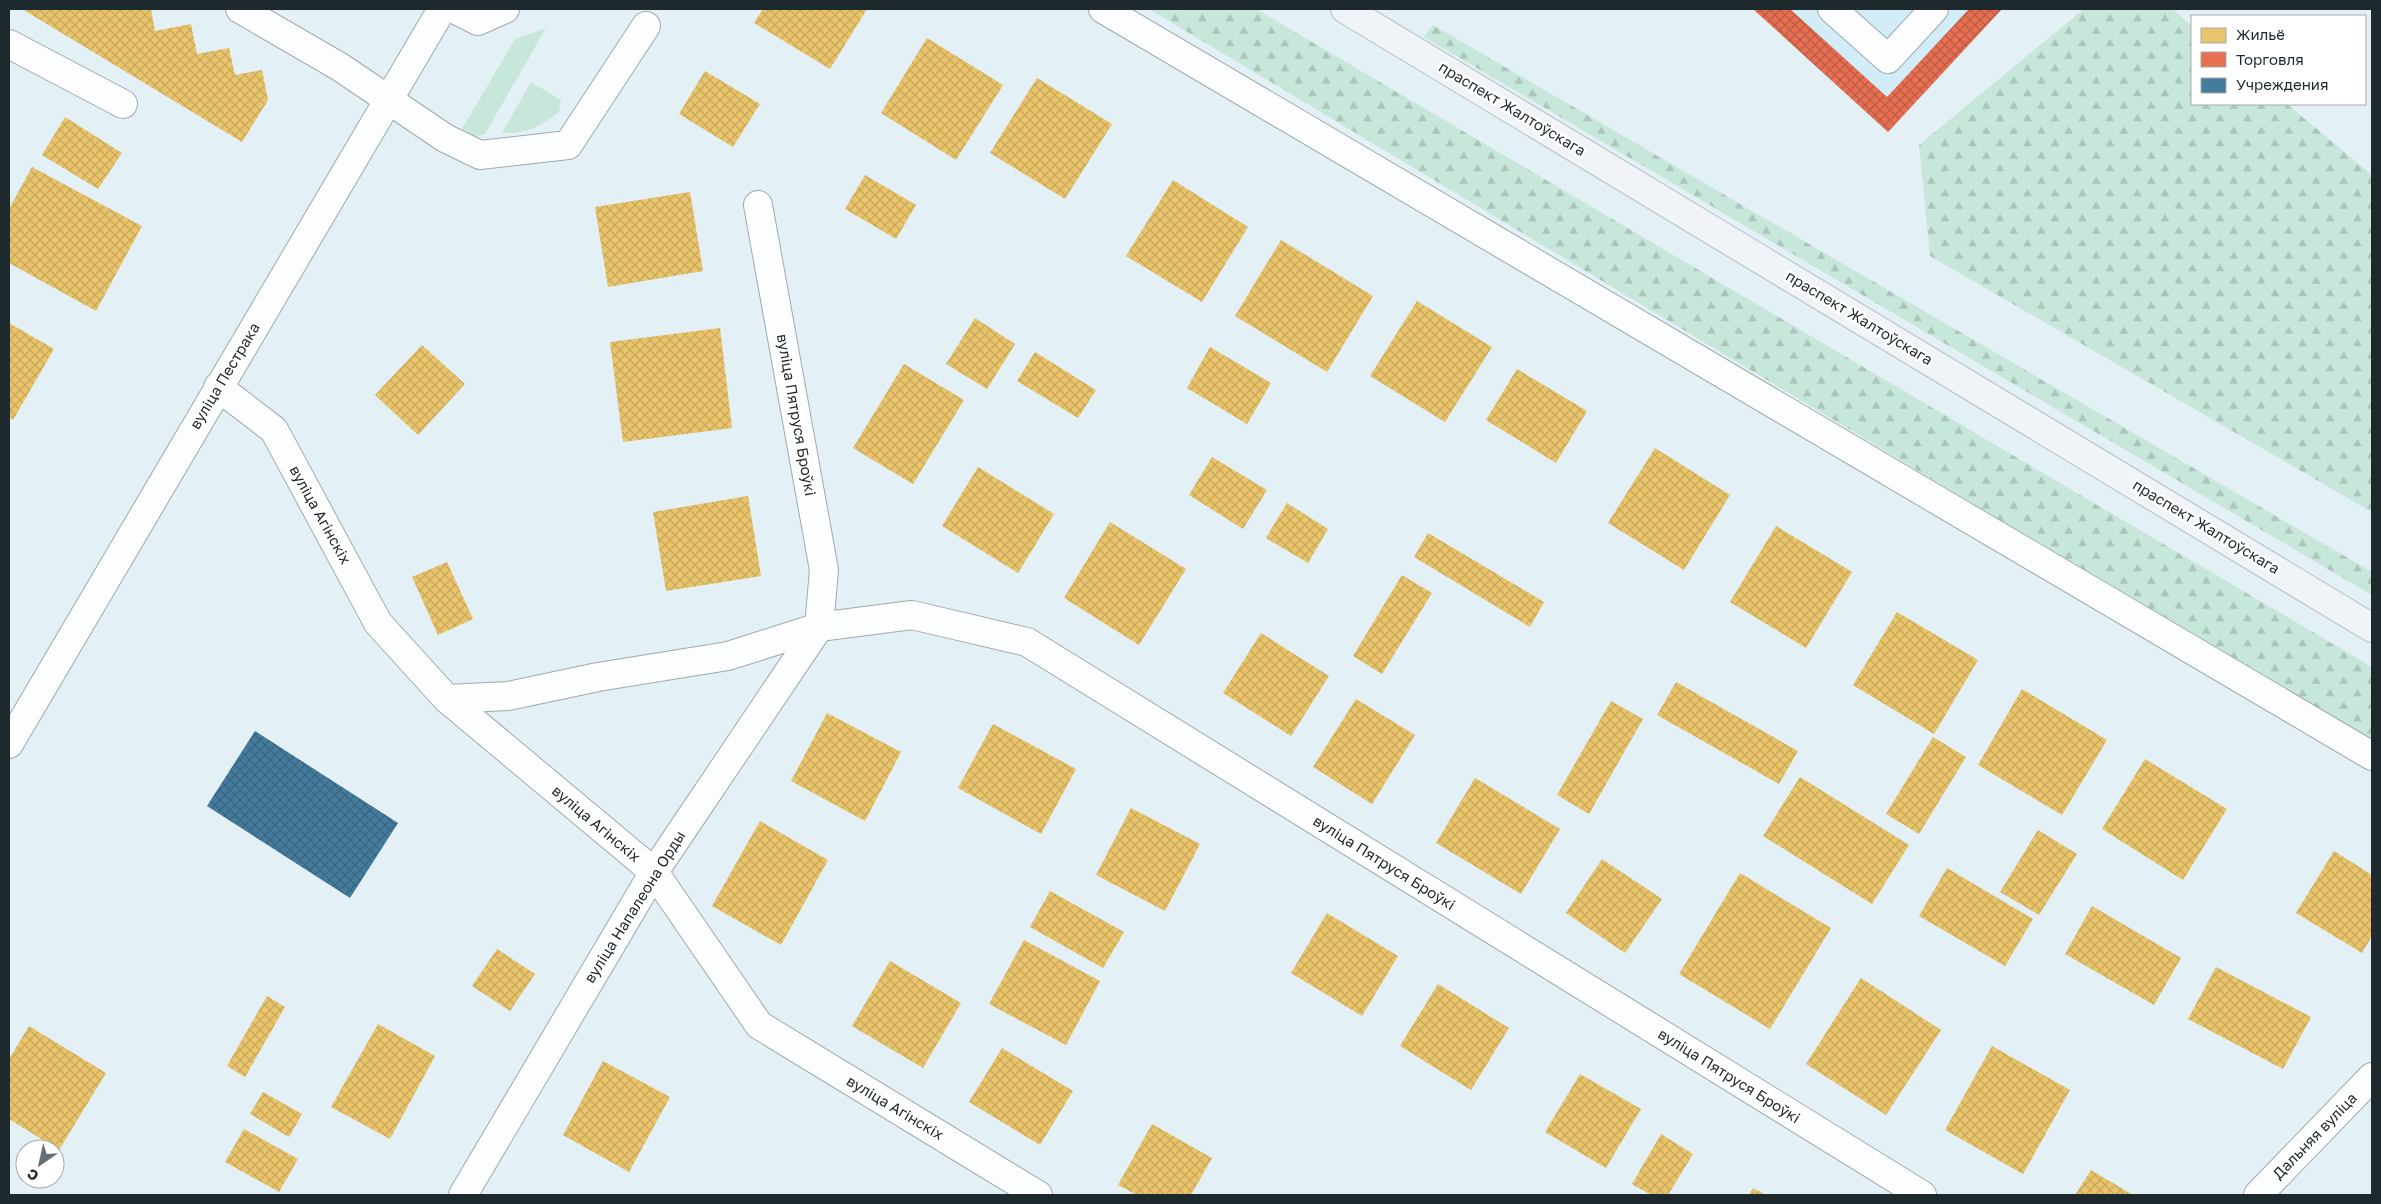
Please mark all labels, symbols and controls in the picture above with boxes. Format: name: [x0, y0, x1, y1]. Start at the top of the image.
legend: [2191, 15, 2366, 105]
text: Жильё: [2236, 25, 2285, 43]
text: Торговля: [2236, 50, 2304, 68]
street label: праспект Жалтоўскага: [1436, 57, 1589, 159]
text: Учреждения: [2236, 75, 2328, 93]
street label: праспект Жалтоўскага: [1783, 266, 1936, 368]
street label: вуліца Пестрака: [185, 319, 263, 432]
street label: вуліца Пятруся Броўкі: [774, 332, 820, 497]
street label: вуліца Агінскіх: [286, 462, 355, 567]
street label: праспект Жалтоўскага: [2130, 475, 2283, 577]
street label: вуліца Агінскіх: [549, 781, 645, 865]
street label: вуліца Пятруся Броўкі: [1310, 811, 1459, 913]
street label: вуліца Напалеона Орды: [580, 827, 688, 986]
street label: вуліца Пятруся Броўкі: [1655, 1024, 1804, 1126]
street label: вуліца Агінскіх: [844, 1071, 947, 1143]
street label: Дальняя вуліца: [2269, 1088, 2360, 1182]
north arrow: [15, 1139, 65, 1189]
text: С: [24, 1165, 41, 1185]

